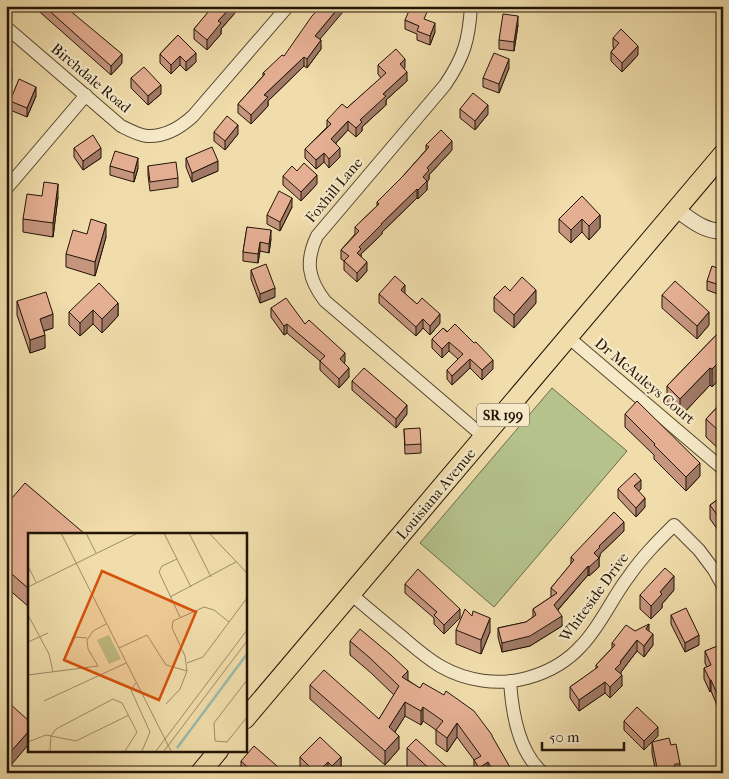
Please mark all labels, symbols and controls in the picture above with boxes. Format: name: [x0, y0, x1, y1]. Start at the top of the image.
street label: Birchdale Road: [47, 39, 135, 117]
street label: Foxhill Lane: [302, 153, 367, 226]
street label: Dr McAuleys Court: [591, 334, 699, 429]
road number: SR 199: [477, 404, 529, 426]
street label: Louisiana Avenue: [393, 444, 480, 543]
inset map: [28, 533, 246, 752]
street label: Whiteside Drive: [555, 549, 633, 646]
scale bar: [542, 719, 624, 751]
text: 50 m: [549, 728, 580, 746]

